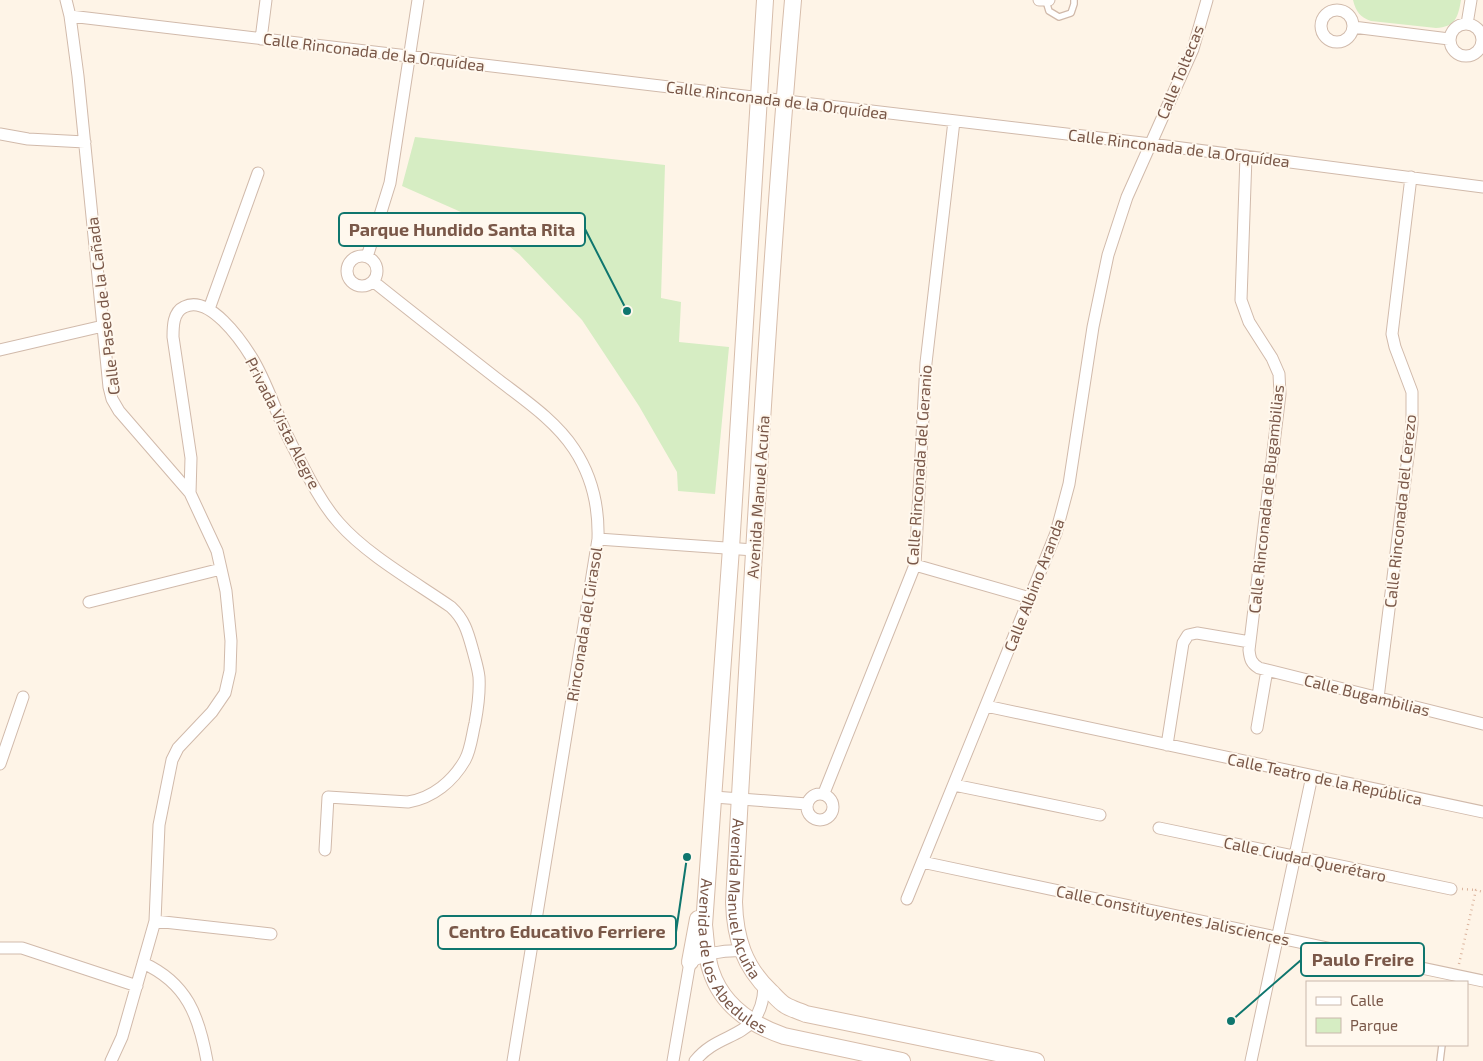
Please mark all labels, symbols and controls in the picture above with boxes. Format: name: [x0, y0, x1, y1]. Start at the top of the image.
street label: Calle Toltecas: [1152, 22, 1207, 122]
street label: Calle Rinconada de la Orquídea: [262, 28, 486, 75]
street label: Calle Rinconada de la Orquídea: [665, 76, 889, 123]
street label: Calle Rinconada de la Orquídea: [1067, 124, 1291, 171]
callout: Parque Hundido Santa Rita: [339, 213, 585, 246]
street label: Calle Paseo de la Cañada: [82, 216, 123, 396]
text: Parque Hundido Santa Rita: [349, 218, 575, 240]
street label: Privada Vista Alegre: [242, 354, 325, 492]
street label: Calle Rinconada del Geranio: [902, 364, 935, 566]
street label: Calle Rinconada de Bugambilias: [1244, 384, 1287, 614]
street label: Calle Rinconada del Cerezo: [1380, 413, 1419, 609]
street label: Avenida Manuel Acuña: [742, 415, 773, 579]
street label: Calle Albino Aranda: [999, 516, 1068, 654]
street label: Rinconada del Girasol: [562, 545, 605, 703]
street label: Calle Bugambilias: [1302, 670, 1432, 719]
street label: Calle Teatro de la República: [1226, 749, 1424, 808]
street label: Avenida Manuel Acuña: [725, 818, 765, 982]
street label: Calle Ciudad Querétaro: [1222, 832, 1388, 886]
street label: Avenida de los Abedules: [695, 878, 771, 1037]
street label: Calle Constituyentes Jalisciences: [1055, 880, 1291, 949]
callout: Centro Educativo Ferriere: [438, 916, 676, 949]
text: Centro Educativo Ferriere: [448, 920, 666, 942]
callout: Paulo Freire: [1301, 943, 1424, 976]
text: Paulo Freire: [1312, 948, 1414, 970]
legend: [1306, 981, 1468, 1046]
text: Calle: [1350, 991, 1384, 1009]
text: Parque: [1350, 1016, 1398, 1034]

